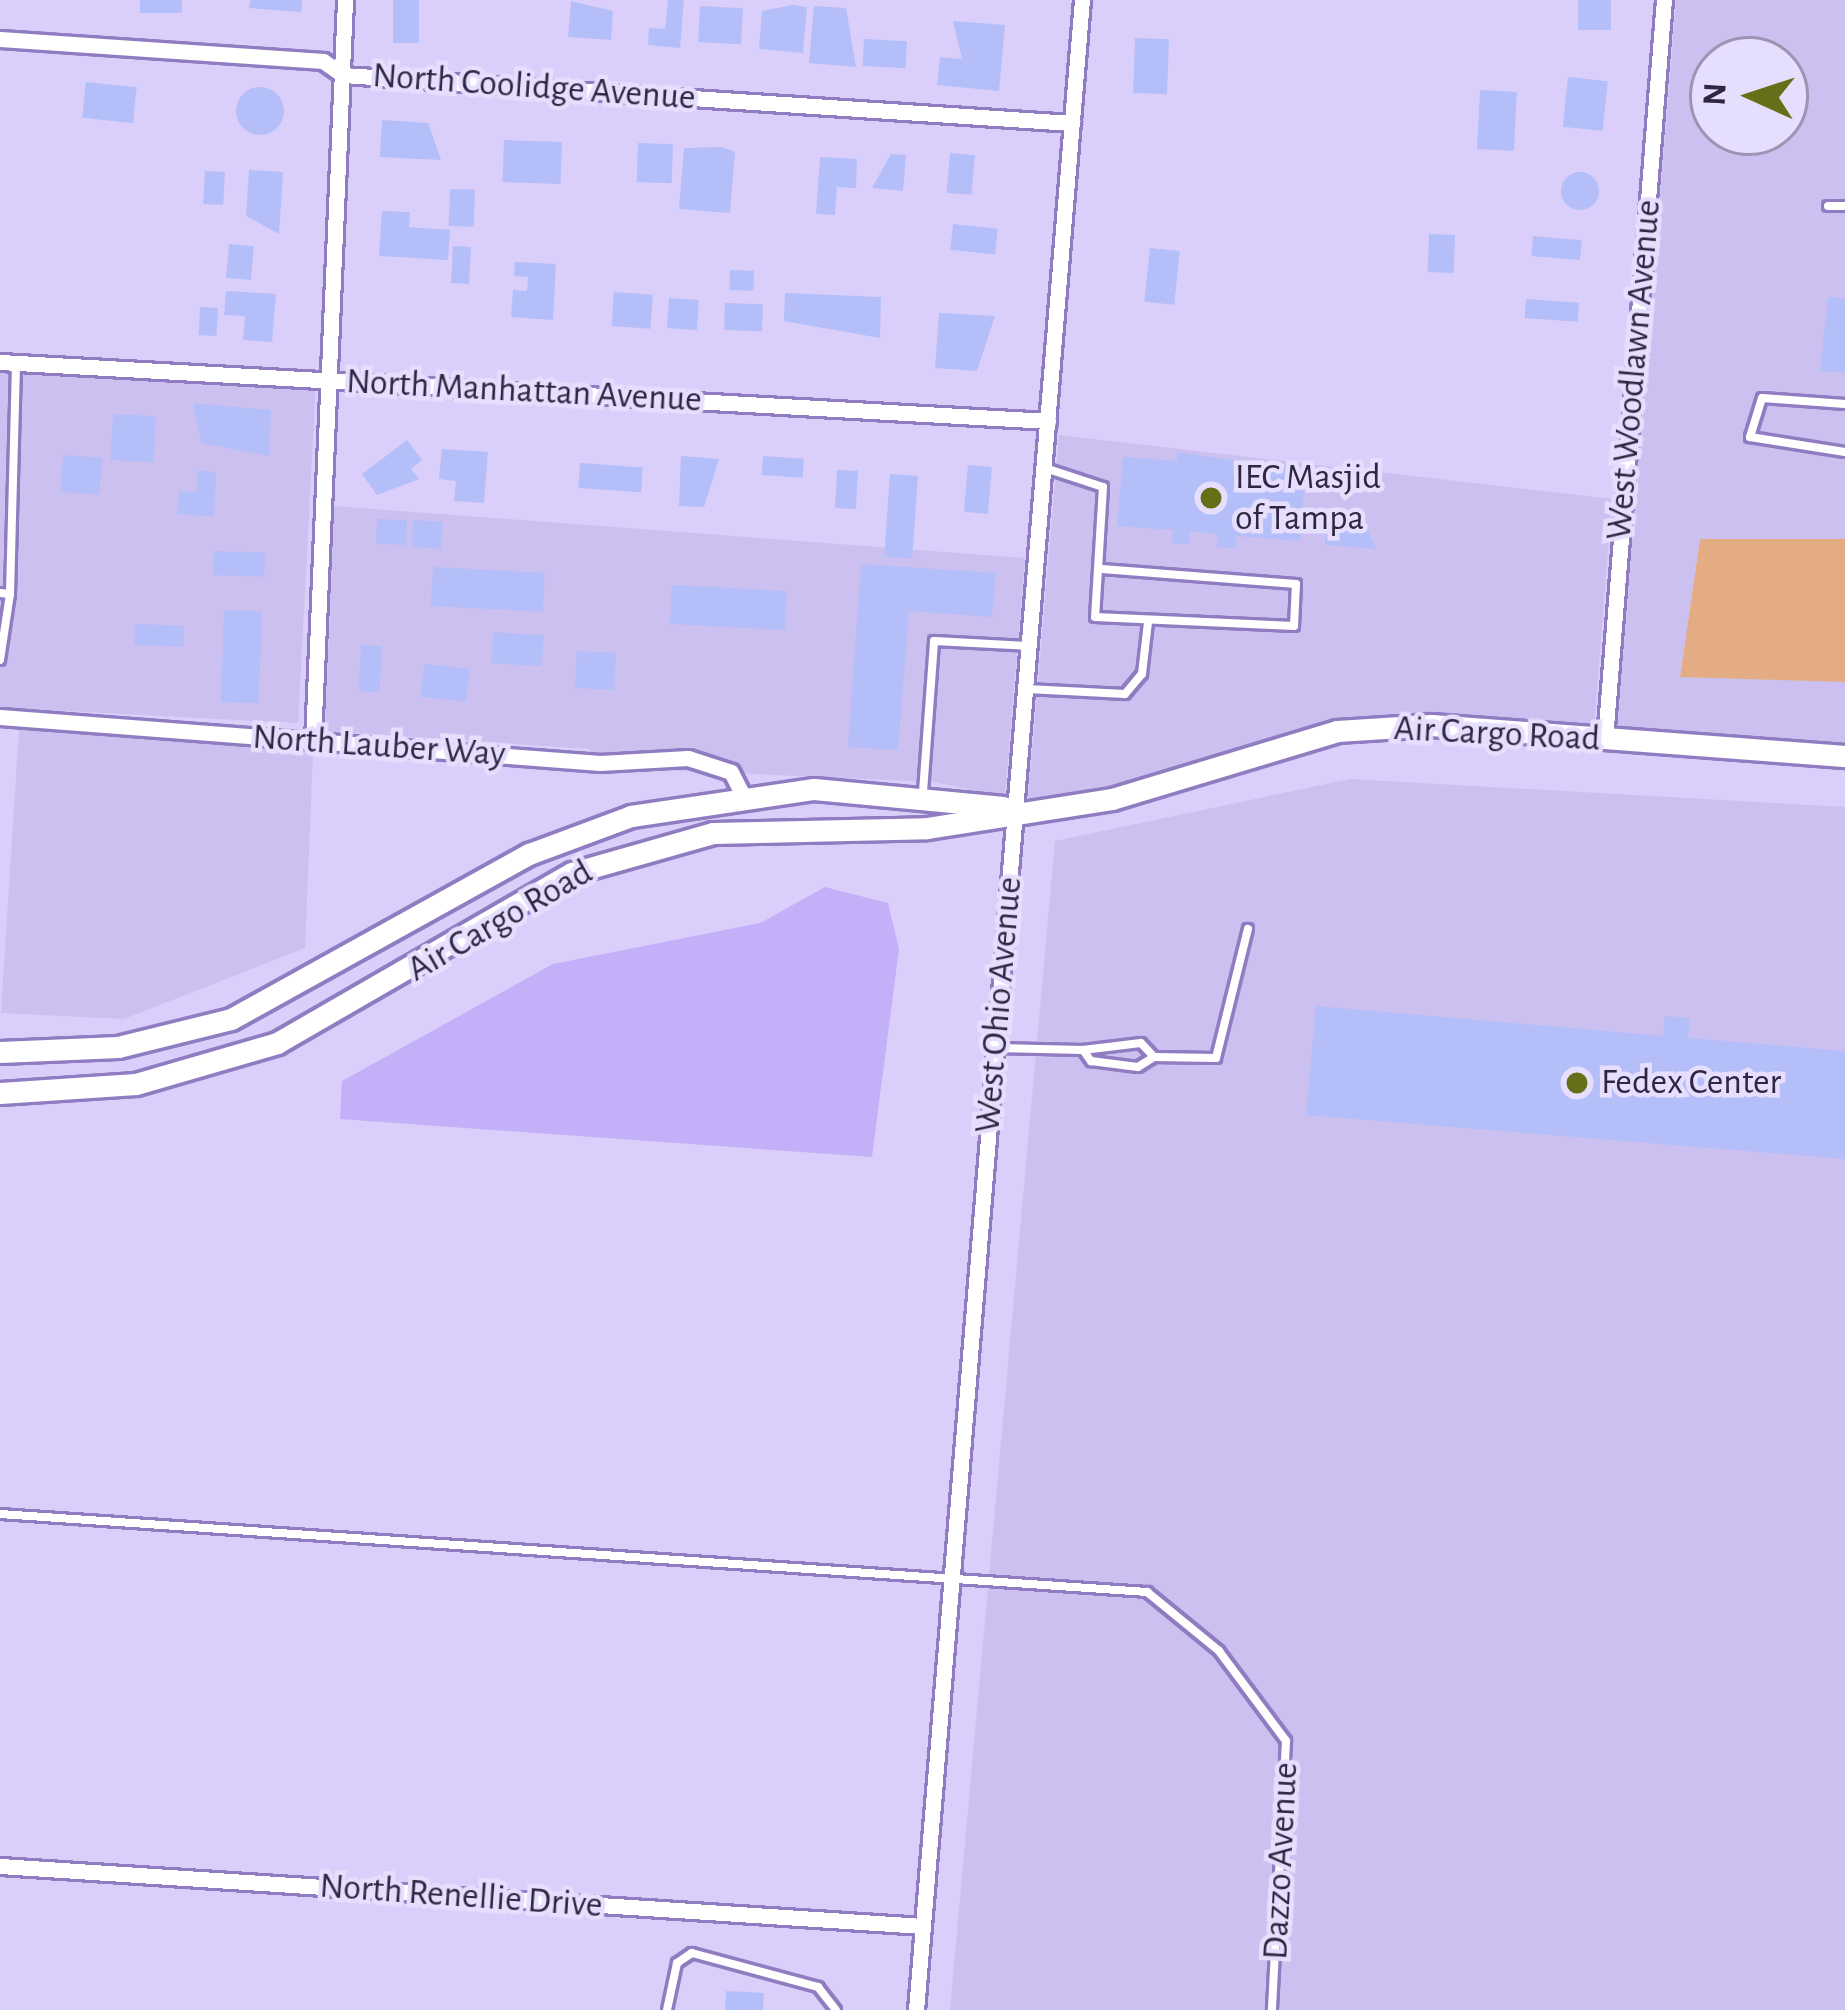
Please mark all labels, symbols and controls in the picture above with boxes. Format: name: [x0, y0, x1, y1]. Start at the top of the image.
north arrow: [1689, 36, 1809, 156]
street label: North Coolidge Avenue: [371, 54, 697, 120]
text: N: [1698, 82, 1733, 107]
street label: West Woodlawn Avenue: [1598, 198, 1670, 542]
street label: North Manhattan Avenue: [345, 360, 703, 422]
place label: IEC Masjid of Tampa: [1235, 455, 1381, 540]
marker: IEC Masjid of Tampa: [1198, 485, 1224, 511]
street label: Air Cargo Road: [1393, 707, 1601, 761]
street label: North Lauber Way: [251, 716, 507, 776]
street label: Air Cargo Road: [400, 851, 600, 991]
street label: West Ohio Avenue: [966, 875, 1032, 1135]
place label: Fedex Center: [1601, 1061, 1781, 1105]
marker: Fedex Center: [1564, 1070, 1590, 1096]
street label: Dazzo Avenue: [1254, 1761, 1308, 1961]
street label: North Renellie Drive: [318, 1865, 604, 1927]

